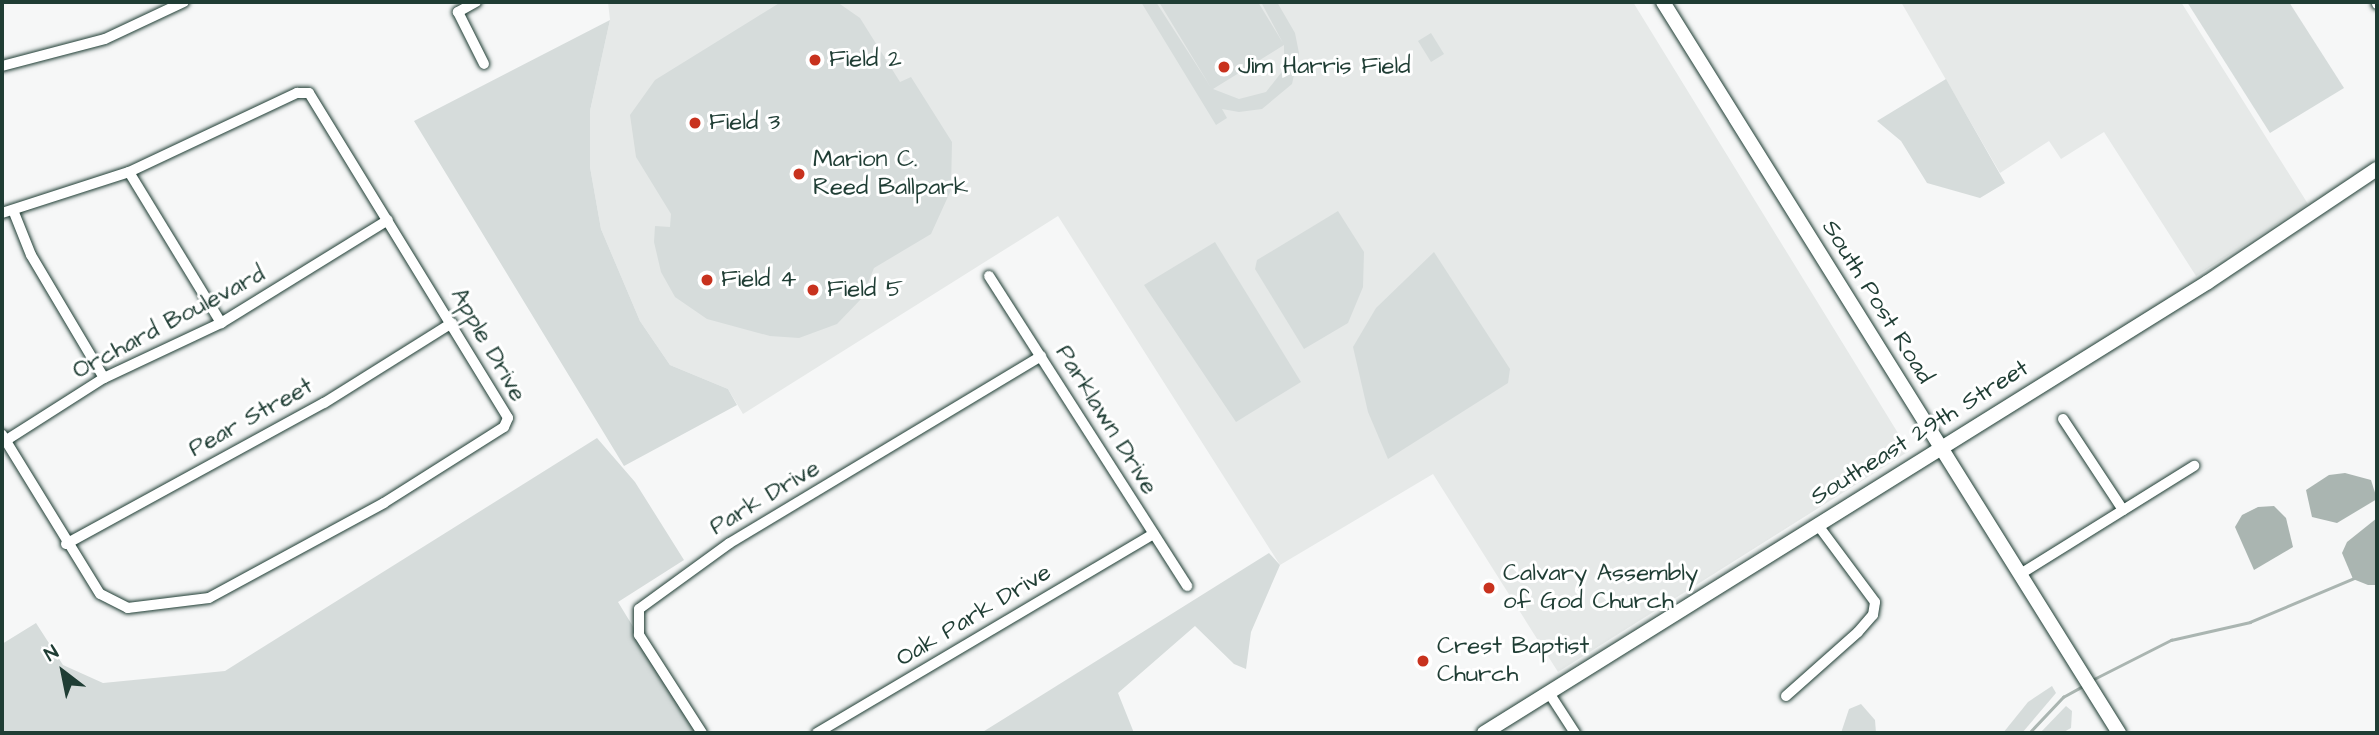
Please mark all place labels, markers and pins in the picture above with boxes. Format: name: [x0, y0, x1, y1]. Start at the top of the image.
place label: Field 2: [829, 46, 902, 74]
marker: Field 2: [807, 52, 823, 68]
place label: Jim Harris Field: [1238, 53, 1410, 81]
marker: Jim Harris Field: [1216, 59, 1232, 75]
place label: Field 3: [709, 109, 780, 137]
marker: Field 3: [687, 115, 703, 131]
place label: Marion C. Reed Ballpark: [813, 146, 968, 202]
marker: Marion C. Reed Ballpark: [791, 166, 807, 182]
place label: Field 4: [721, 266, 796, 294]
marker: Field 4: [699, 272, 715, 288]
place label: Field 5: [827, 276, 903, 304]
marker: Field 5: [805, 282, 821, 298]
place label: Calvary Assembly of God Church: [1503, 560, 1698, 616]
marker: Calvary Assembly of God Church: [1481, 580, 1497, 596]
place label: Crest Baptist Church: [1437, 633, 1589, 689]
marker: Crest Baptist Church: [1415, 653, 1431, 669]

